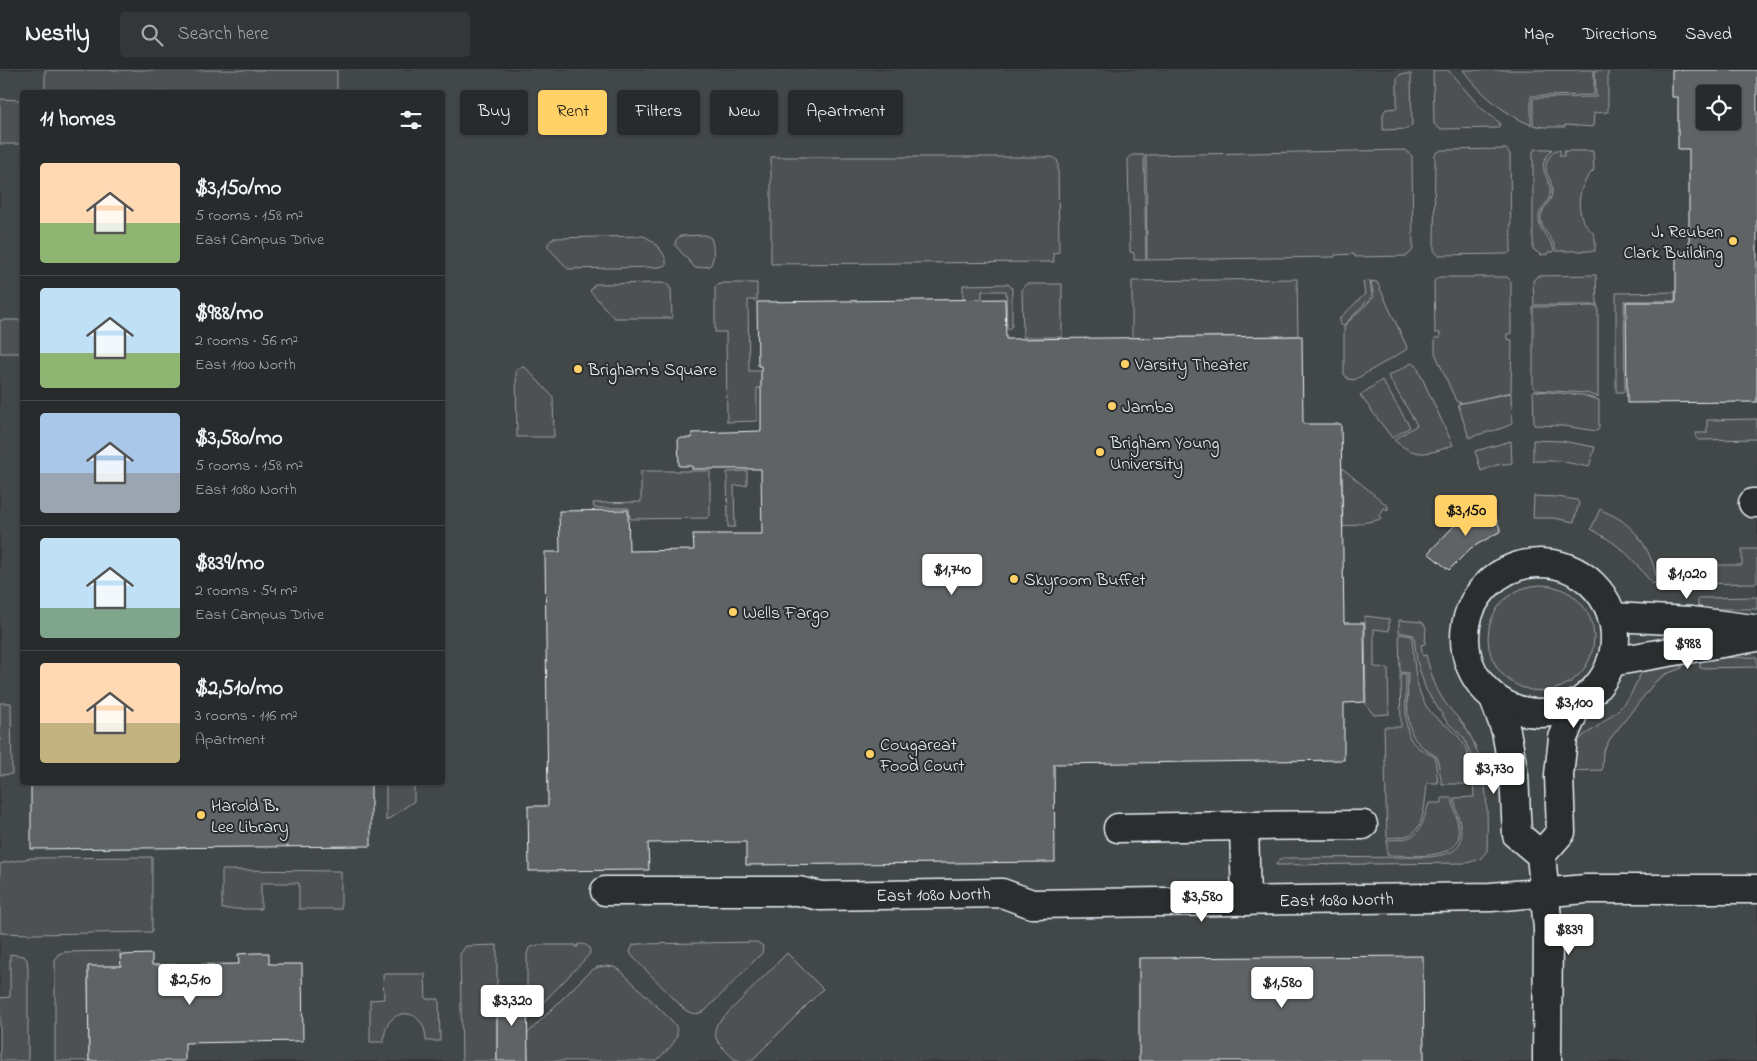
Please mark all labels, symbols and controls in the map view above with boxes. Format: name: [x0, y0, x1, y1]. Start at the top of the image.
search box: [120, 12, 470, 57]
text: Nestly: [25, 17, 90, 52]
icon: search: [138, 21, 166, 49]
text: Search here: [178, 21, 269, 48]
text: Map: [1524, 22, 1554, 48]
text: Directions: [1582, 22, 1657, 48]
text: Saved: [1685, 22, 1732, 48]
map controls: [1696, 85, 1741, 130]
button: locate: [1696, 85, 1741, 130]
chip: Buy: [460, 90, 528, 135]
chip: Rent: [538, 90, 607, 135]
chip: Filters: [617, 90, 700, 135]
chip: New: [710, 90, 778, 135]
chip: Apartment: [788, 90, 903, 135]
text: 11 homes: [40, 105, 116, 135]
icon: filters: [397, 106, 425, 134]
text: $3,150/mo: [195, 174, 281, 204]
icon: home: [80, 183, 140, 243]
text: 5 rooms · 158 m²: [195, 204, 303, 228]
place label: J. Reuben Clark Building: [1623, 220, 1723, 268]
text: East Campus Drive: [195, 228, 324, 252]
marker: J. Reuben Clark Building: [1727, 235, 1739, 247]
text: $988/mo: [195, 299, 264, 329]
icon: home: [80, 308, 140, 368]
text: 2 rooms · 56 m²: [195, 329, 298, 353]
text: East 1100 North: [195, 353, 296, 377]
place label: Varsity Theater: [1134, 353, 1248, 379]
place label: Brigham's Square: [587, 358, 718, 385]
marker: Varsity Theater: [1119, 358, 1131, 370]
marker: Brigham's Square: [572, 363, 584, 375]
place label: Jamba: [1122, 395, 1174, 421]
marker: Jamba: [1106, 400, 1118, 412]
text: $3,580/mo: [195, 424, 283, 454]
place label: Brigham Young University: [1109, 431, 1219, 478]
icon: home: [80, 433, 140, 493]
marker: Brigham Young University: [1094, 446, 1106, 458]
text: 5 rooms · 158 m²: [195, 454, 303, 478]
text: East 1080 North: [195, 478, 297, 502]
pin: $3,150: [1425, 494, 1507, 537]
text: $3,150: [1446, 499, 1486, 523]
text: $839/mo: [195, 549, 264, 579]
pin: $1,740: [911, 554, 993, 596]
icon: home: [80, 558, 140, 618]
text: $1,740: [933, 558, 971, 582]
pin: $1,020: [1646, 558, 1728, 600]
text: $1,020: [1667, 562, 1707, 586]
place label: Skyroom Buffet: [1024, 568, 1146, 594]
marker: Skyroom Buffet: [1008, 573, 1020, 585]
text: 2 rooms · 54 m²: [195, 579, 297, 603]
place label: Wells Fargo: [743, 601, 829, 628]
text: East Campus Drive: [195, 603, 324, 627]
marker: Wells Fargo: [727, 606, 739, 618]
pin: $988: [1658, 628, 1718, 670]
text: $988: [1675, 632, 1701, 656]
text: $2,510/mo: [195, 674, 283, 704]
icon: home: [80, 683, 140, 743]
pin: $3,100: [1533, 686, 1615, 729]
text: $3,100: [1555, 691, 1593, 715]
text: 3 rooms · 116 m²: [195, 704, 298, 728]
text: Apartment: [195, 728, 265, 752]
place label: Cougareat Food Court: [879, 733, 965, 780]
marker: Cougareat Food Court: [864, 748, 876, 760]
pin: $3,730: [1453, 752, 1535, 795]
text: $3,730: [1474, 757, 1514, 781]
place label: Harold B. Lee Library: [211, 794, 289, 841]
marker: Harold B. Lee Library: [195, 809, 207, 821]
pin: $3,580: [1161, 880, 1243, 923]
street label: East 1080 North: [876, 882, 991, 910]
text: $3,580: [1181, 885, 1223, 909]
street label: East 1080 North: [1279, 887, 1394, 915]
pin: $839: [1539, 914, 1599, 956]
text: $839: [1555, 918, 1583, 942]
pin: $2,510: [149, 964, 231, 1006]
pin: $1,580: [1241, 966, 1323, 1009]
text: $2,510: [169, 968, 211, 992]
text: $1,580: [1262, 971, 1302, 995]
pin: $3,320: [471, 984, 553, 1027]
text: $3,320: [492, 989, 532, 1013]

